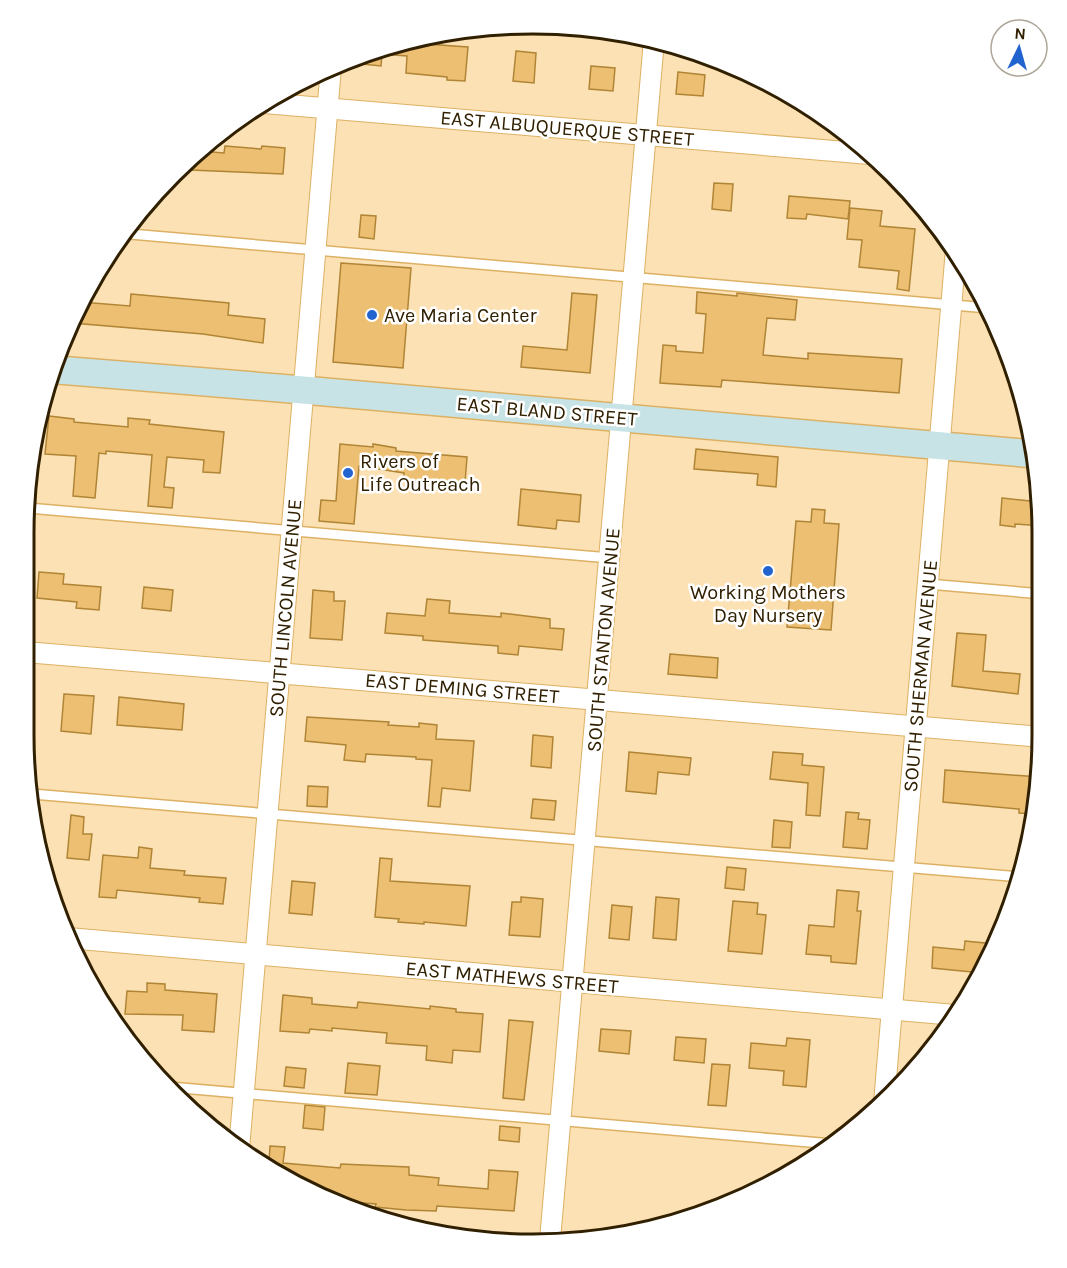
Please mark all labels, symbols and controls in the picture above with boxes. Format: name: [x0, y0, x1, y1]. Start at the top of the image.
north arrow: [989, 18, 1049, 78]
text: N: [1014, 24, 1027, 44]
street label: EAST ALBUQUERQUE STREET: [439, 106, 695, 151]
place label: Ave Maria Center: [384, 304, 537, 327]
marker: Ave Maria Center: [365, 308, 379, 322]
street label: EAST BLAND STREET: [456, 392, 638, 431]
place label: Rivers of Life Outreach: [360, 450, 481, 496]
marker: Rivers of Life Outreach: [341, 466, 355, 480]
street label: SOUTH LINCOLN AVENUE: [264, 498, 307, 718]
street label: SOUTH STANTON AVENUE: [582, 527, 625, 753]
street label: SOUTH SHERMAN AVENUE: [899, 559, 942, 793]
marker: Working Mothers Day Nursery: [761, 564, 775, 578]
place label: Working Mothers Day Nursery: [690, 581, 846, 627]
street label: EAST DEMING STREET: [364, 669, 560, 708]
street label: EAST MATHEWS STREET: [405, 957, 619, 998]

